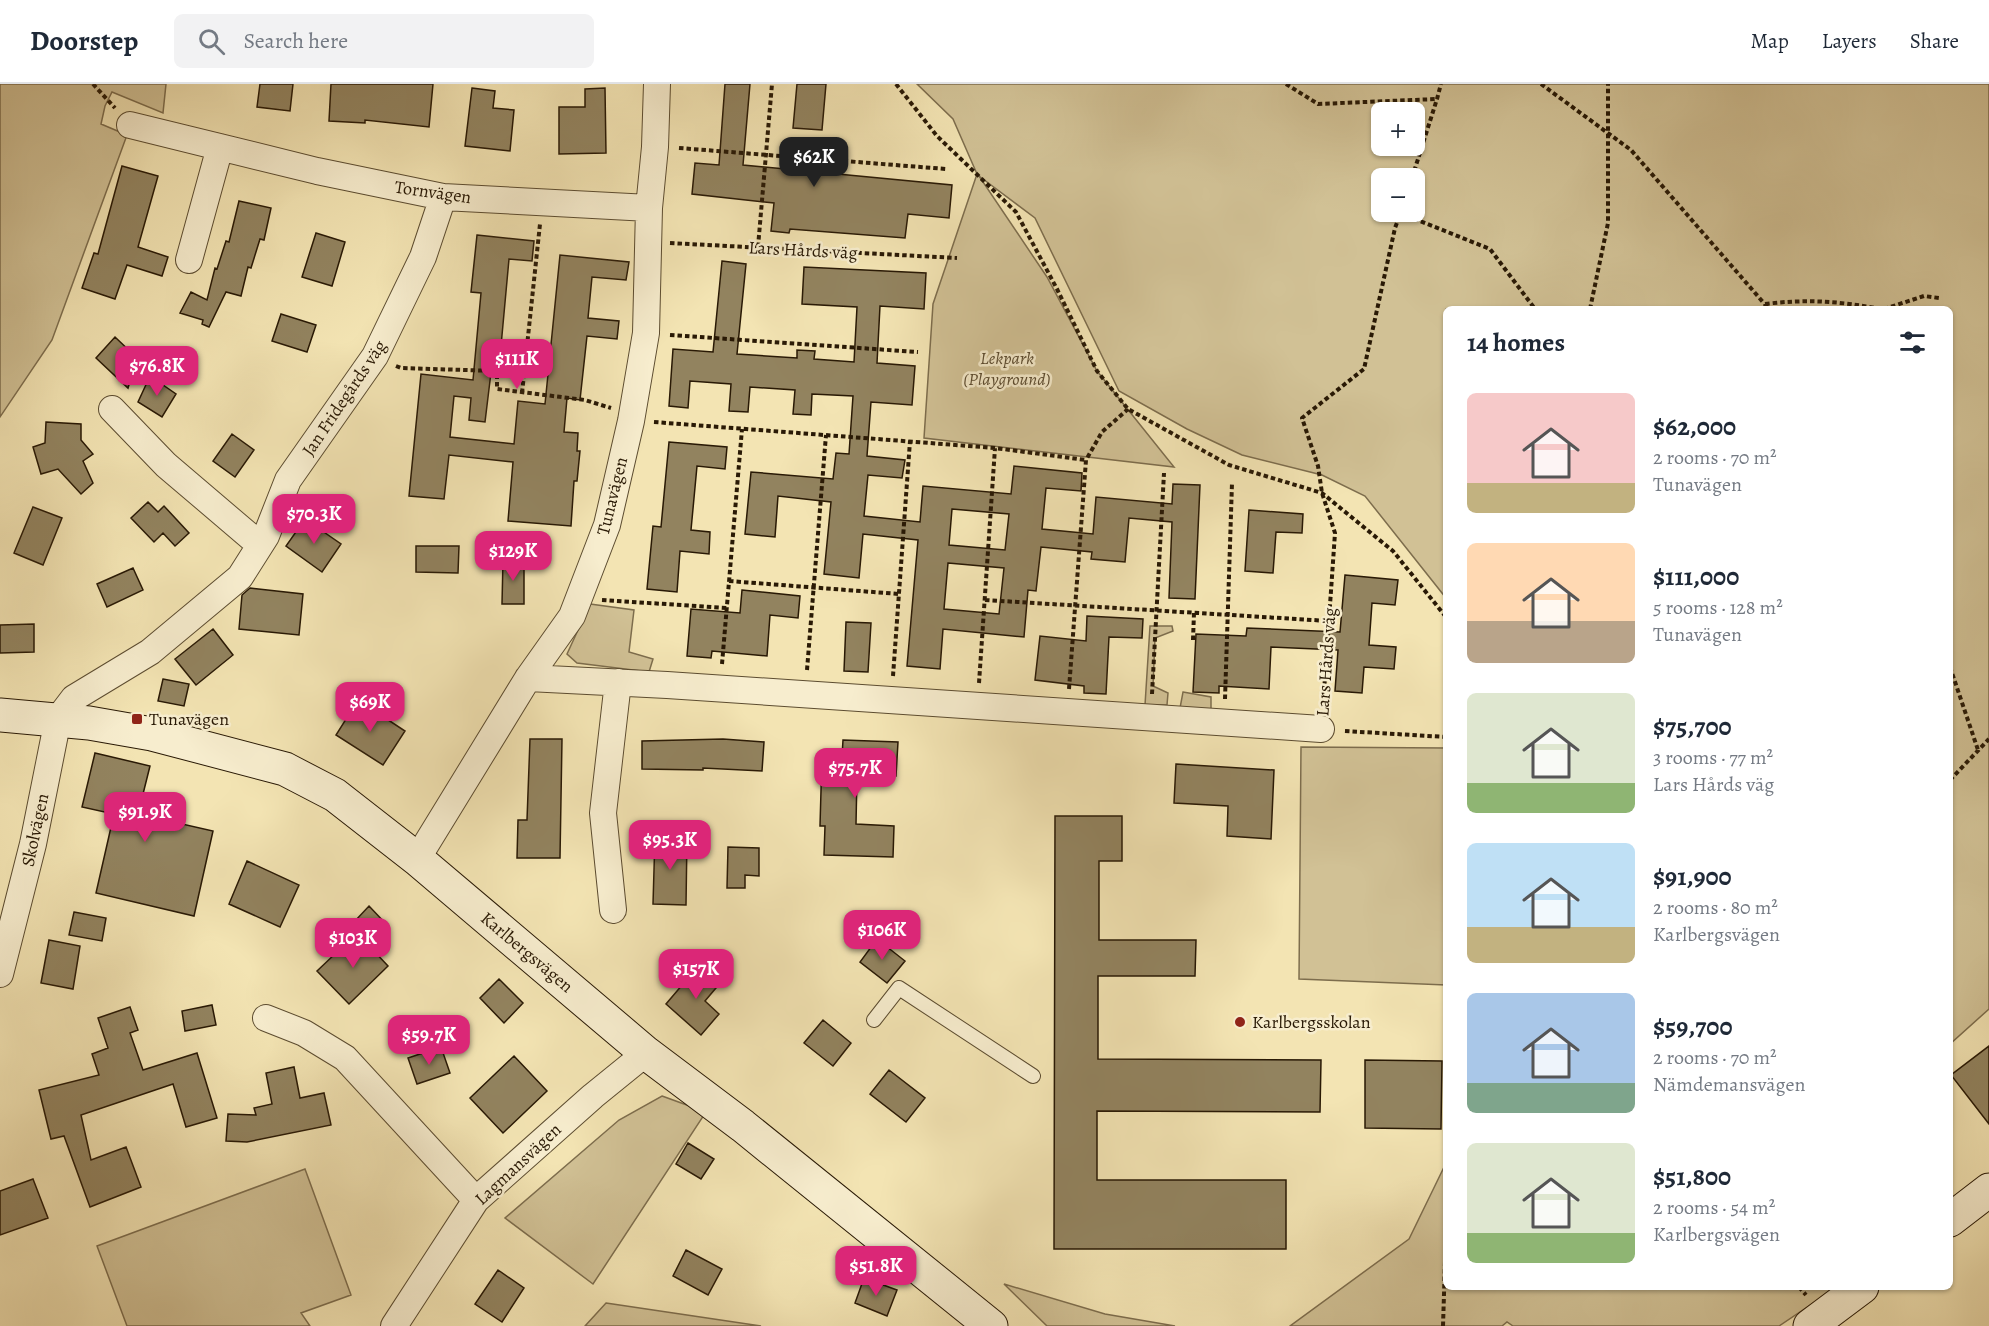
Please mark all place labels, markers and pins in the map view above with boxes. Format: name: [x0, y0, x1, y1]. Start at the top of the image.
pin: $62K: [778, 137, 850, 188]
pin: $111K: [475, 339, 559, 390]
pin: $76.8K: [108, 346, 206, 397]
pin: $70.3K: [265, 494, 363, 545]
pin: $129K: [471, 531, 555, 582]
pin: $69K: [334, 682, 406, 733]
place label: Tunavägen: [149, 707, 229, 731]
marker: Tunavägen: [130, 712, 144, 726]
pin: $75.7K: [806, 748, 904, 799]
pin: $91.9K: [96, 792, 194, 843]
pin: $95.3K: [621, 820, 719, 871]
pin: $106K: [840, 910, 924, 961]
pin: $103K: [311, 918, 395, 969]
pin: $157K: [654, 949, 738, 1000]
place label: Karlbergsskolan: [1252, 1010, 1371, 1034]
pin: $59.7K: [380, 1015, 478, 1066]
marker: Karlbergsskolan: [1233, 1015, 1247, 1029]
pin: $51.8K: [827, 1246, 925, 1297]

